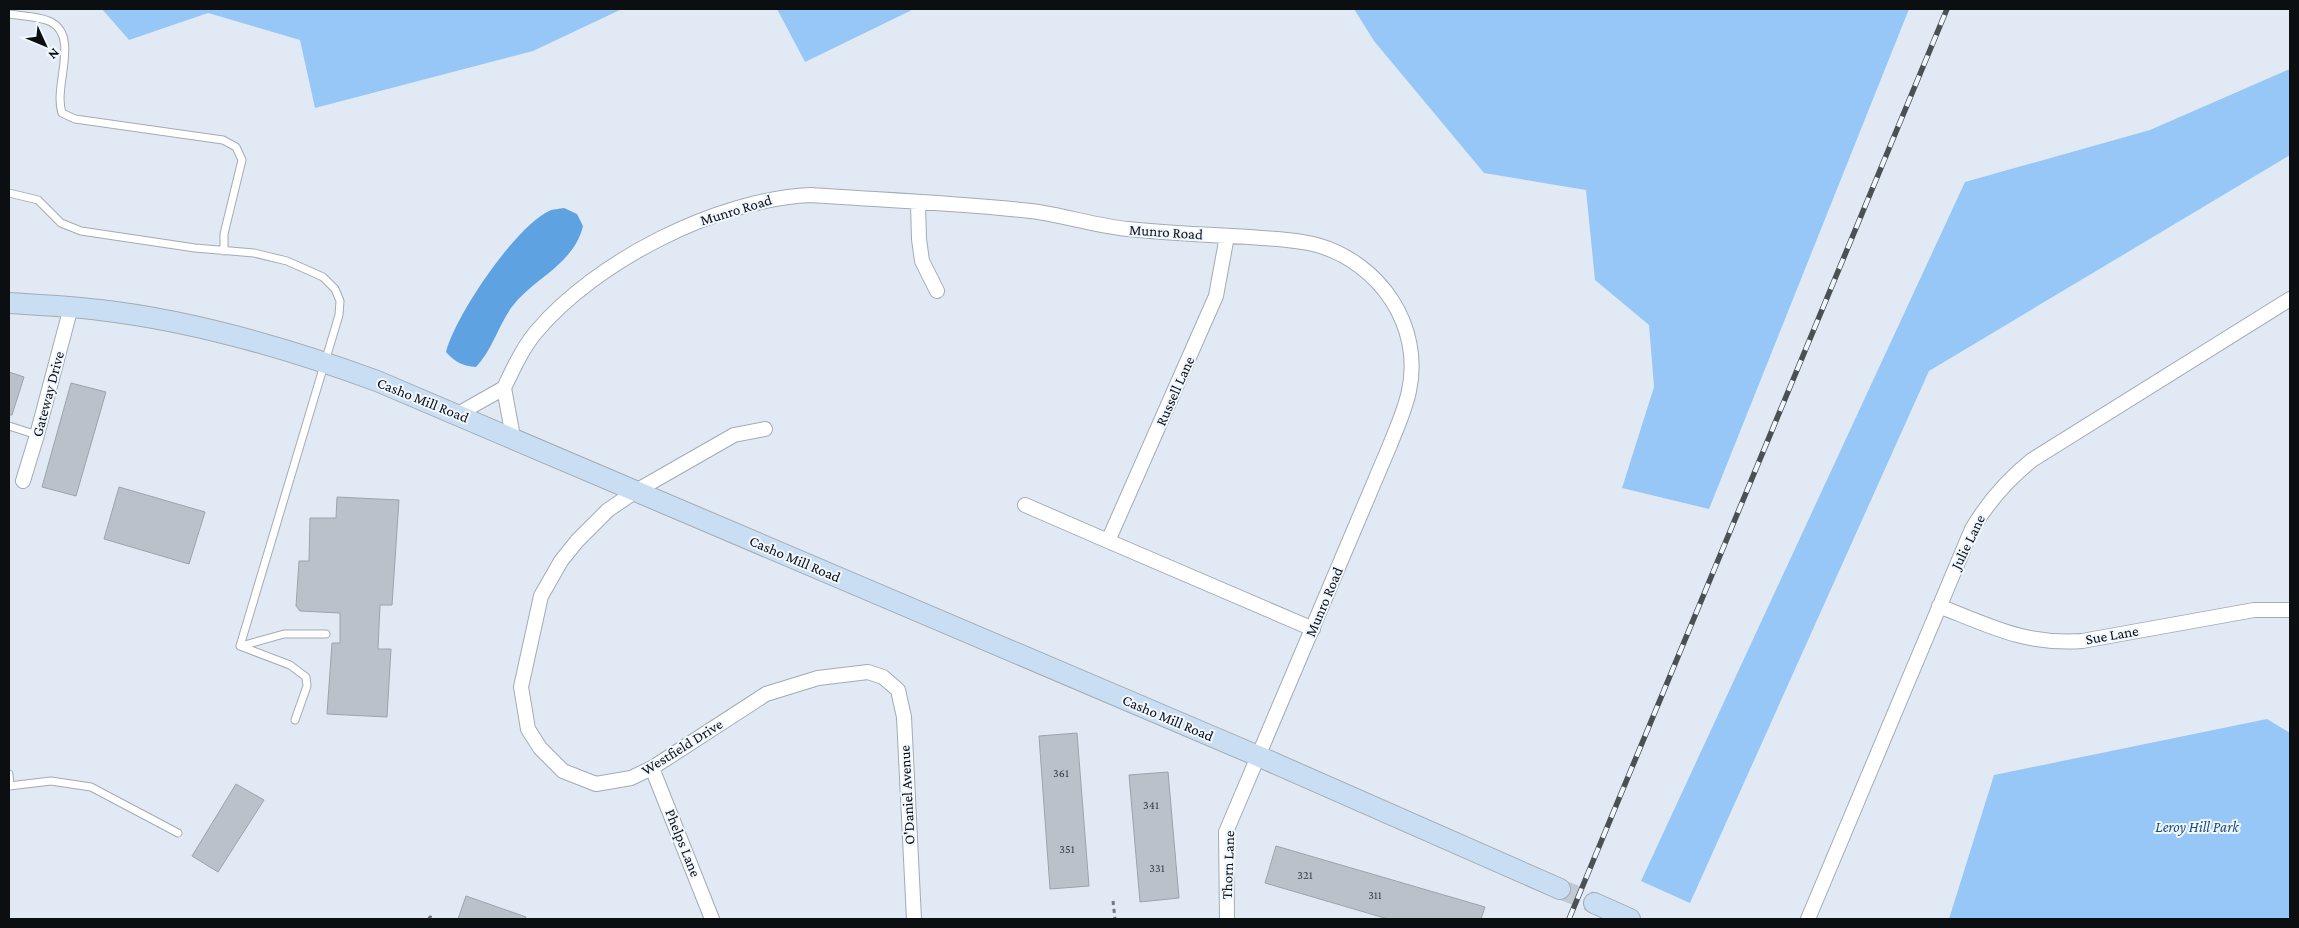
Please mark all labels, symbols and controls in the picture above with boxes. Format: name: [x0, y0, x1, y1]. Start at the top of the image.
north arrow: [20, 20, 70, 70]
text: N: [45, 45, 63, 63]
street label: Munro Road: [698, 191, 774, 228]
street label: Munro Road: [1128, 221, 1204, 243]
street label: Gateway Drive: [29, 349, 68, 439]
street label: Russell Lane: [1153, 353, 1198, 428]
street label: Casho Mill Road: [375, 374, 471, 426]
street label: Julie Lane: [1947, 512, 1989, 574]
street label: Casho Mill Road: [747, 533, 843, 585]
street label: Munro Road: [1302, 565, 1346, 639]
street label: Sue Lane: [2084, 622, 2140, 648]
street label: Casho Mill Road: [1120, 692, 1216, 744]
street label: Westfield Drive: [639, 716, 726, 778]
street label: O'Daniel Avenue: [896, 744, 918, 845]
house number: 361: [1053, 766, 1069, 780]
house number: 341: [1143, 798, 1159, 812]
street label: Phelps Lane: [661, 807, 704, 880]
park label: Leroy Hill Park: [2155, 819, 2240, 836]
street label: Thorn Lane: [1219, 830, 1237, 900]
house number: 351: [1059, 842, 1075, 856]
house number: 331: [1149, 861, 1165, 875]
house number: 321: [1297, 868, 1313, 882]
house number: 311: [1368, 888, 1382, 902]

